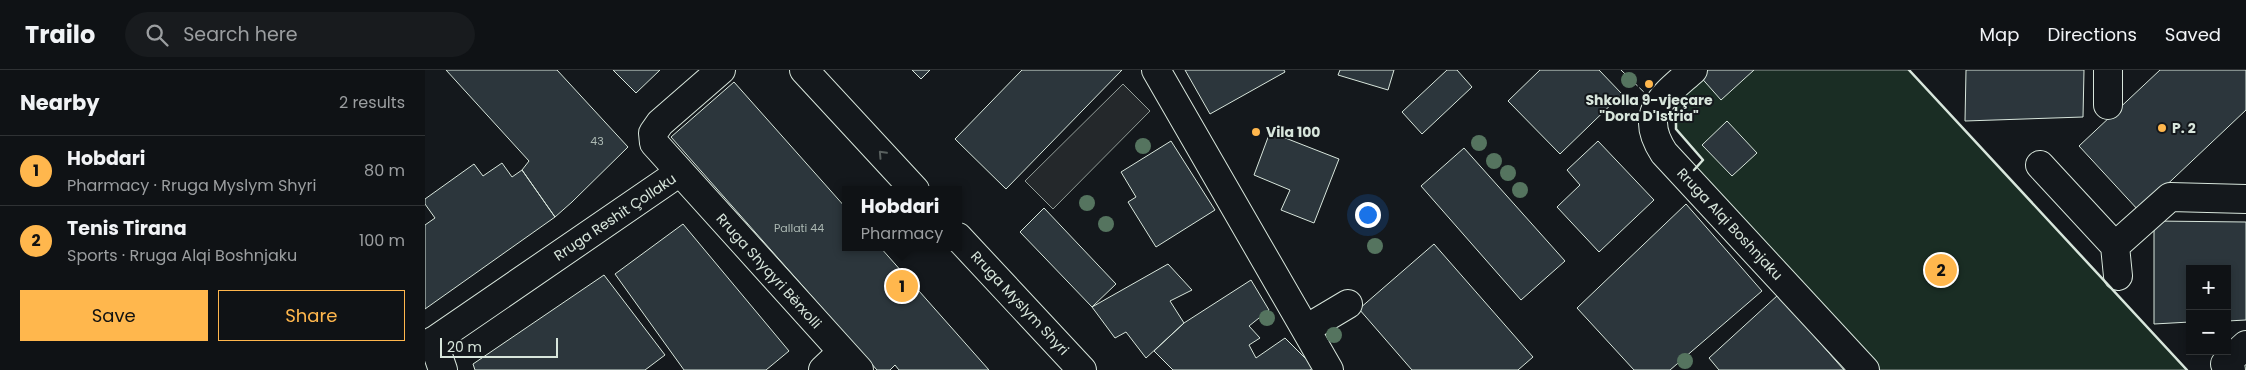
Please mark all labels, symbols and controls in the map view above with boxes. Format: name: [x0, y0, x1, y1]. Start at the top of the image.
search box: [125, 12, 475, 57]
text: Trailo: [25, 18, 95, 51]
icon: search: [143, 21, 171, 49]
text: Search here: [183, 21, 298, 48]
text: Map: [1980, 22, 2019, 47]
text: Directions: [2047, 22, 2137, 47]
text: Saved: [2165, 22, 2221, 47]
marker: Shkolla 9-vjeçare "Dora D'Istria": [1643, 78, 1655, 90]
text: Nearby: [20, 88, 100, 117]
place label: Shkolla 9-vjeçare "Dora D'Istria": [1585, 90, 1713, 126]
text: 2 results: [339, 91, 405, 114]
place label: P. 2: [2172, 118, 2196, 138]
place label: Vila 100: [1266, 122, 1320, 142]
marker: P. 2: [2156, 122, 2168, 134]
marker: Vila 100: [1250, 126, 1262, 138]
house number: 43: [590, 133, 604, 149]
text: Hobdari: [67, 145, 145, 172]
one-way arrow: [878, 151, 887, 160]
text: 1: [33, 159, 39, 182]
text: 80 m: [364, 159, 405, 182]
street label: Rruga Alqi Boshnjaku: [1673, 164, 1787, 284]
street label: Rruga Reshit Çollaku: [550, 169, 680, 265]
text: Pharmacy · Rruga Myslym Shyri: [67, 174, 316, 197]
popup: [842, 186, 962, 251]
text: Hobdari: [861, 193, 939, 220]
your location: [1355, 202, 1381, 228]
street label: Rruga Shyqyri Bërxolli: [712, 209, 826, 333]
text: Tenis Tirana: [67, 215, 187, 242]
house number: Pallati 44: [774, 220, 824, 236]
text: Pharmacy: [861, 222, 943, 245]
text: 2: [31, 229, 41, 252]
text: 100 m: [359, 229, 405, 252]
text: Sports · Rruga Alqi Boshnjaku: [67, 244, 297, 267]
street label: Rruga Myslym Shyri: [966, 247, 1074, 359]
pin: 2: [1925, 251, 1957, 289]
map controls: [2186, 265, 2231, 355]
button: +: [2186, 265, 2231, 310]
pin: 1: [886, 267, 918, 305]
button: Save: [20, 290, 208, 341]
button: Share: [218, 290, 405, 341]
button: −: [2186, 310, 2231, 355]
scale bar: [440, 335, 557, 358]
text: 20 m: [447, 337, 482, 357]

